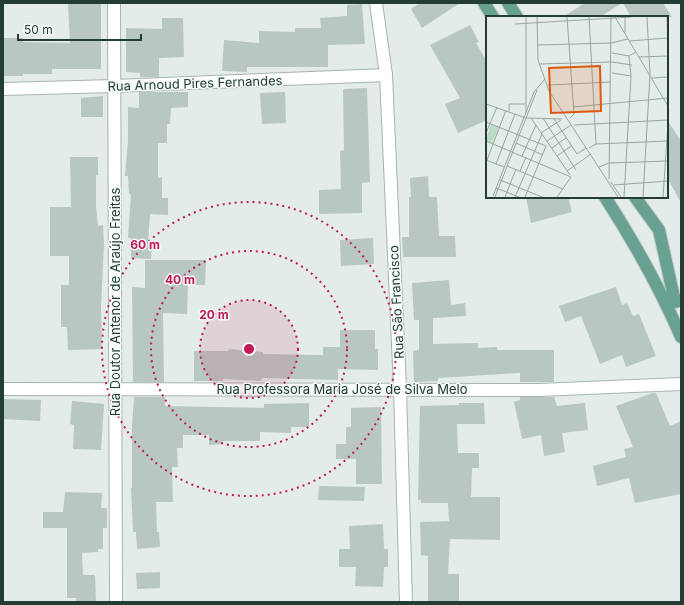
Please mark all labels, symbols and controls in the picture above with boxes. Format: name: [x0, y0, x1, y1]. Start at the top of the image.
scale bar: [18, 16, 141, 42]
inset map: [486, 16, 668, 198]
text: 50 m: [24, 22, 53, 37]
street label: Rua Arnoud Pires Fernandes: [107, 72, 283, 94]
street label: Rua Doutor Antenor de Araújo Freitas: [107, 188, 123, 416]
text: 60 m: [130, 237, 160, 252]
street label: Rua São Francisco: [385, 244, 407, 359]
text: 40 m: [165, 272, 195, 287]
text: 20 m: [199, 307, 229, 322]
centre of rings: [242, 342, 256, 356]
street label: Rua Professora Maria José de Silva Melo: [216, 381, 468, 397]

